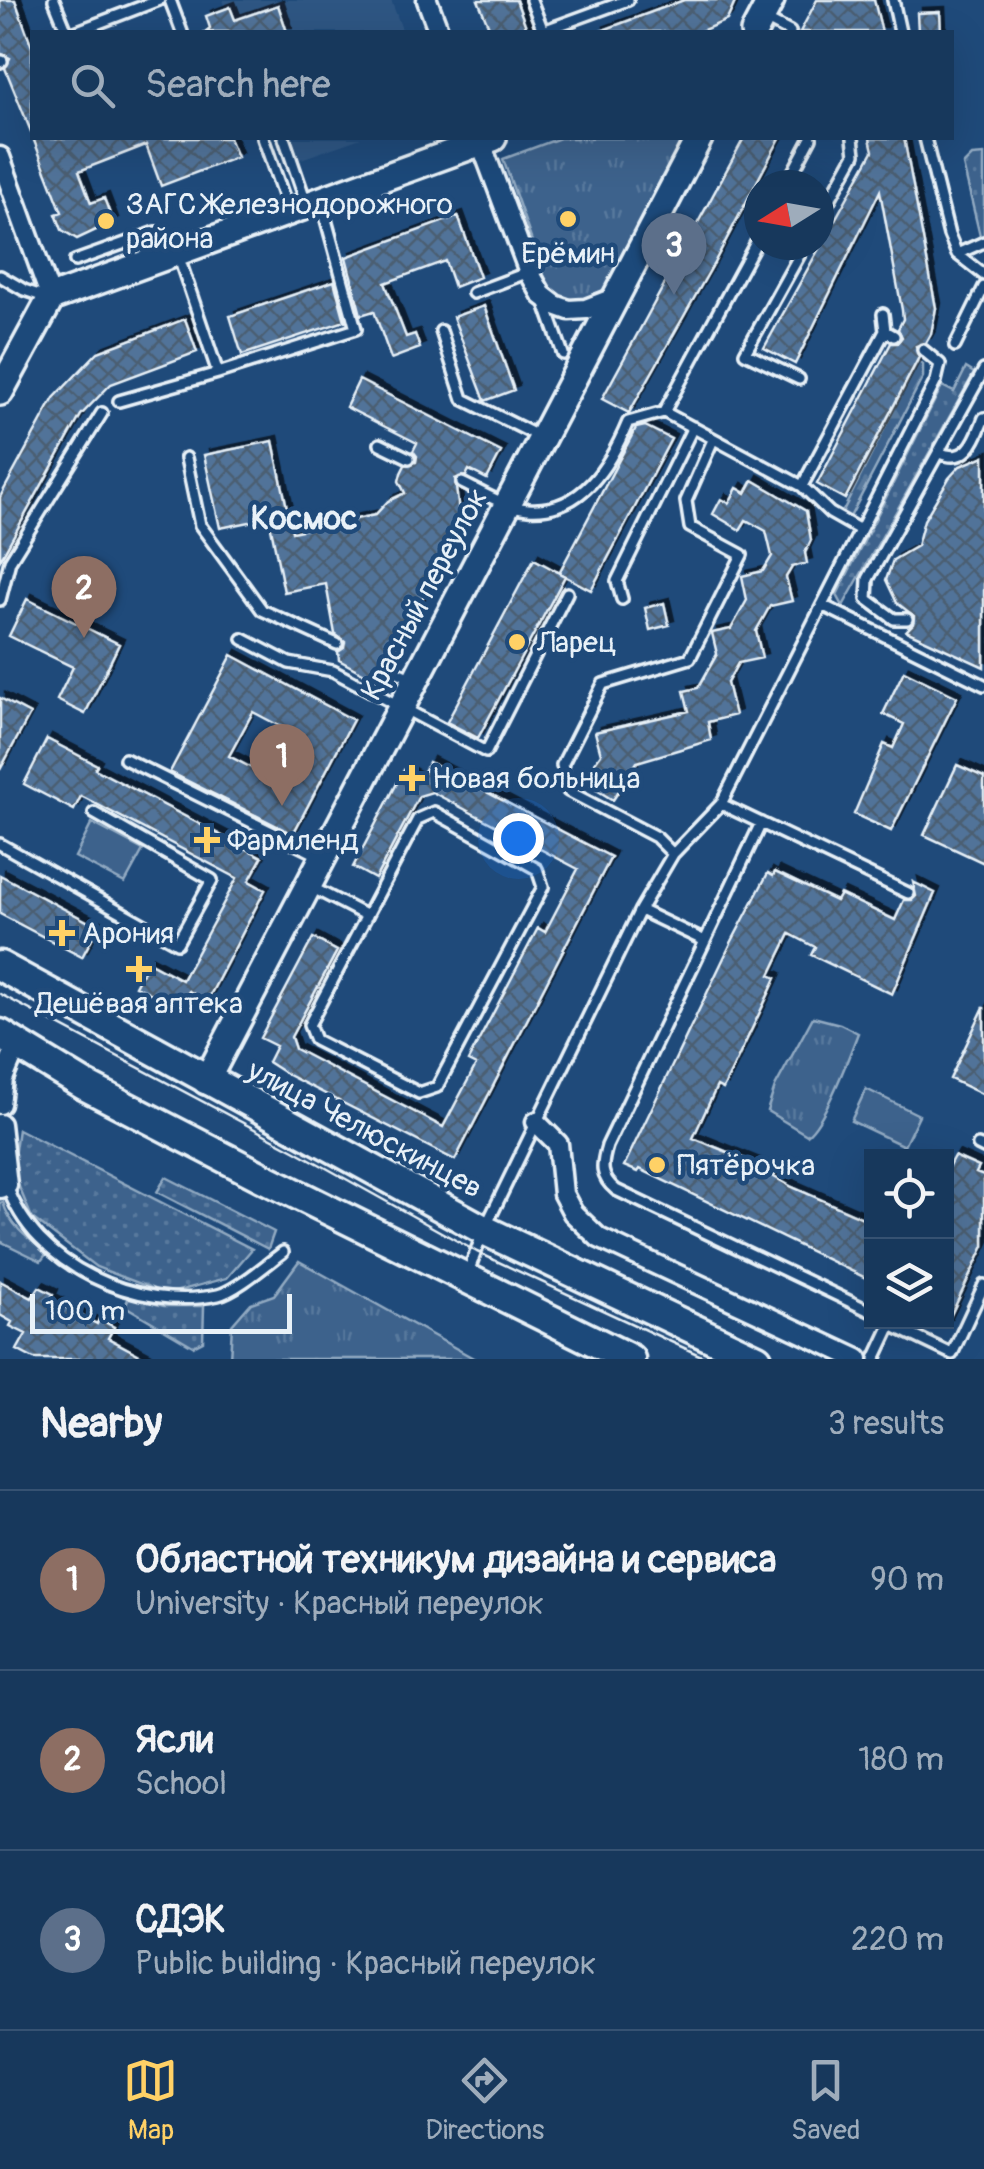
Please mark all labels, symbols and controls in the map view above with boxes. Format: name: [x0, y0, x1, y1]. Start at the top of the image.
search box: [30, 30, 954, 140]
icon: search: [65, 58, 120, 113]
text: Search here: [145, 61, 331, 109]
north arrow: [744, 170, 834, 260]
place label: ЗАГС Железнодорожного района: [126, 186, 453, 257]
marker: Ерёмин: [557, 208, 579, 230]
marker: ЗАГС Железнодорожного района: [95, 210, 117, 232]
pin: 3: [642, 212, 706, 295]
place label: Ерёмин: [521, 235, 615, 272]
street label: Красный переулок: [353, 482, 496, 707]
district label: Космос: [251, 499, 357, 539]
pin: 2: [52, 556, 116, 638]
place label: Ларец: [536, 624, 617, 661]
marker: Ларец: [506, 631, 528, 653]
pin: 1: [250, 724, 314, 806]
place label: Новая больница: [432, 760, 640, 797]
marker: Новая больница: [401, 767, 423, 789]
your location: [493, 813, 544, 864]
place label: Фармленд: [227, 822, 359, 859]
marker: Фармленд: [196, 829, 218, 851]
place label: Арония: [82, 915, 174, 952]
marker: Арония: [51, 922, 73, 944]
marker: Дешёвая аптека: [128, 958, 150, 980]
place label: Дешёвая аптека: [34, 985, 243, 1022]
street label: улица Челюскинцев: [240, 1051, 488, 1207]
place label: Пятёрочка: [677, 1147, 815, 1184]
map controls: [864, 1149, 954, 1329]
button: locate: [864, 1149, 954, 1239]
marker: Пятёрочка: [646, 1154, 668, 1176]
button: layers: [864, 1239, 954, 1329]
scale bar: [30, 1289, 292, 1334]
text: 100 m: [45, 1294, 125, 1329]
text: Nearby: [40, 1398, 162, 1450]
text: 3 results: [828, 1404, 944, 1444]
text: Областной техникум дизайна и сервиса: [135, 1536, 776, 1584]
text: 1: [66, 1560, 79, 1600]
text: 90 m: [870, 1560, 944, 1600]
text: University · Красный переулок: [135, 1584, 544, 1624]
text: Ясли: [135, 1716, 213, 1764]
text: 2: [64, 1740, 81, 1780]
text: 180 m: [858, 1740, 944, 1780]
text: School: [135, 1764, 227, 1804]
text: СДЭК: [135, 1896, 226, 1944]
text: 3: [64, 1920, 81, 1960]
text: 220 m: [851, 1920, 944, 1960]
text: Public building · Красный переулок: [135, 1944, 596, 1984]
tab: Map: [123, 2053, 178, 2148]
tab: Directions: [425, 2053, 544, 2148]
tab: Saved: [791, 2053, 861, 2148]

